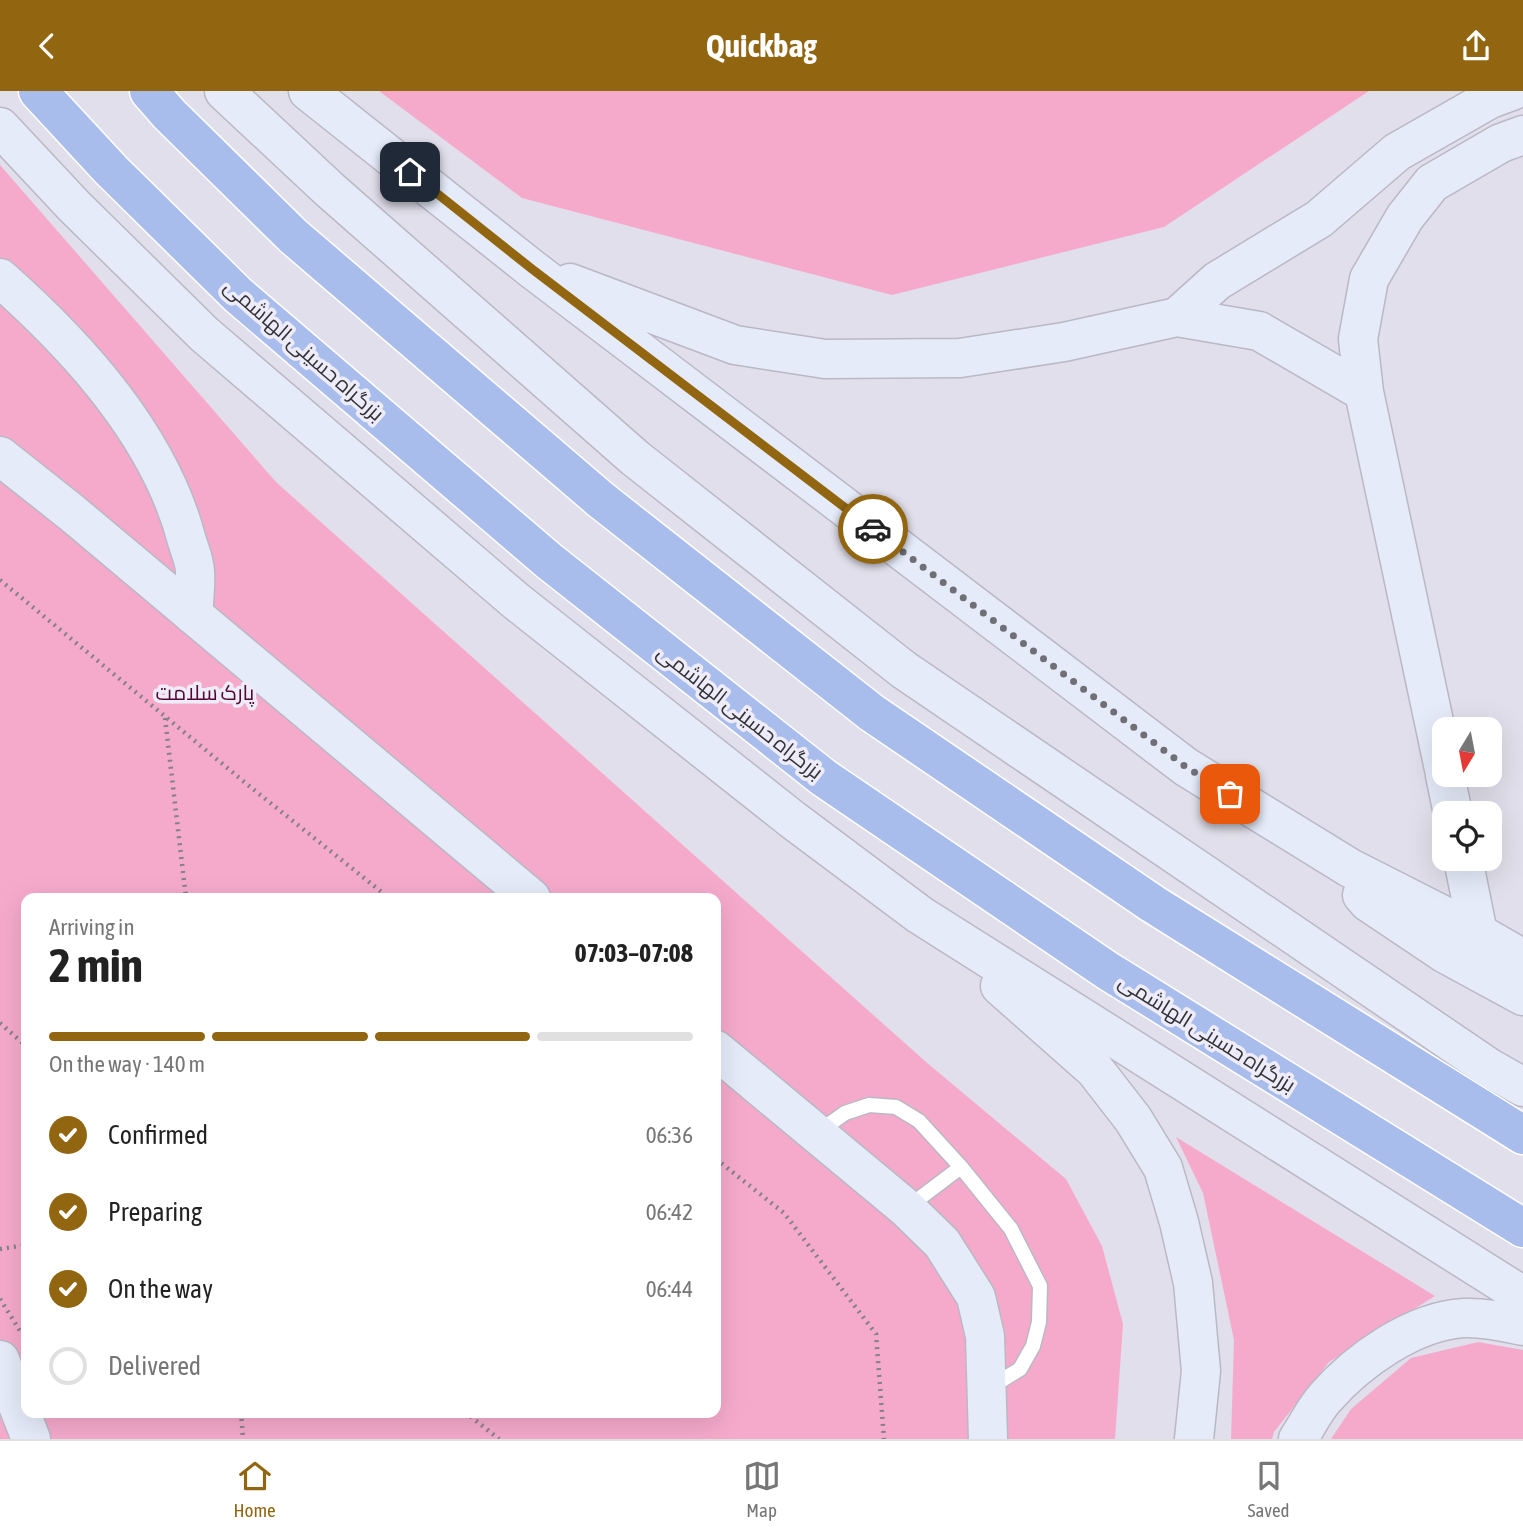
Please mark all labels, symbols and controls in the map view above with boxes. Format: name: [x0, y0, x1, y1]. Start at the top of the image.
icon: back: [28, 27, 66, 65]
text: Quickbag: [706, 27, 817, 64]
icon: share: [1457, 27, 1495, 65]
pin: [380, 142, 440, 202]
icon: home: [391, 153, 429, 191]
street label: بزرگراه حسینی الهاشمی: [219, 273, 389, 427]
courier: [838, 494, 908, 564]
icon: car: [854, 510, 892, 548]
street label: بزرگراه حسینی الهاشمی: [652, 639, 828, 785]
park label: پارک سلامت: [156, 680, 255, 707]
north arrow: [1432, 717, 1502, 787]
map controls: [1432, 717, 1502, 871]
pin: [1200, 764, 1260, 824]
icon: bag: [1211, 775, 1249, 813]
button: locate: [1432, 801, 1502, 871]
text: Arriving in: [49, 914, 135, 940]
text: 07:03–07:08: [575, 938, 693, 968]
text: 2 min: [49, 939, 143, 992]
street label: بزرگراه حسینی الهاشمی: [1114, 968, 1300, 1098]
text: On the way · 140 m: [49, 1051, 205, 1077]
icon: check: [49, 1116, 87, 1154]
text: Confirmed: [108, 1120, 208, 1150]
text: 06:36: [646, 1122, 693, 1148]
icon: check: [49, 1193, 87, 1231]
text: Preparing: [108, 1197, 202, 1227]
text: 06:42: [646, 1199, 693, 1225]
icon: check: [49, 1270, 87, 1308]
text: On the way: [108, 1274, 213, 1304]
text: 06:44: [646, 1276, 693, 1302]
text: Delivered: [108, 1351, 201, 1381]
tab: Home: [233, 1457, 276, 1521]
tab: Map: [743, 1457, 781, 1521]
tab: Saved: [1248, 1457, 1290, 1521]

